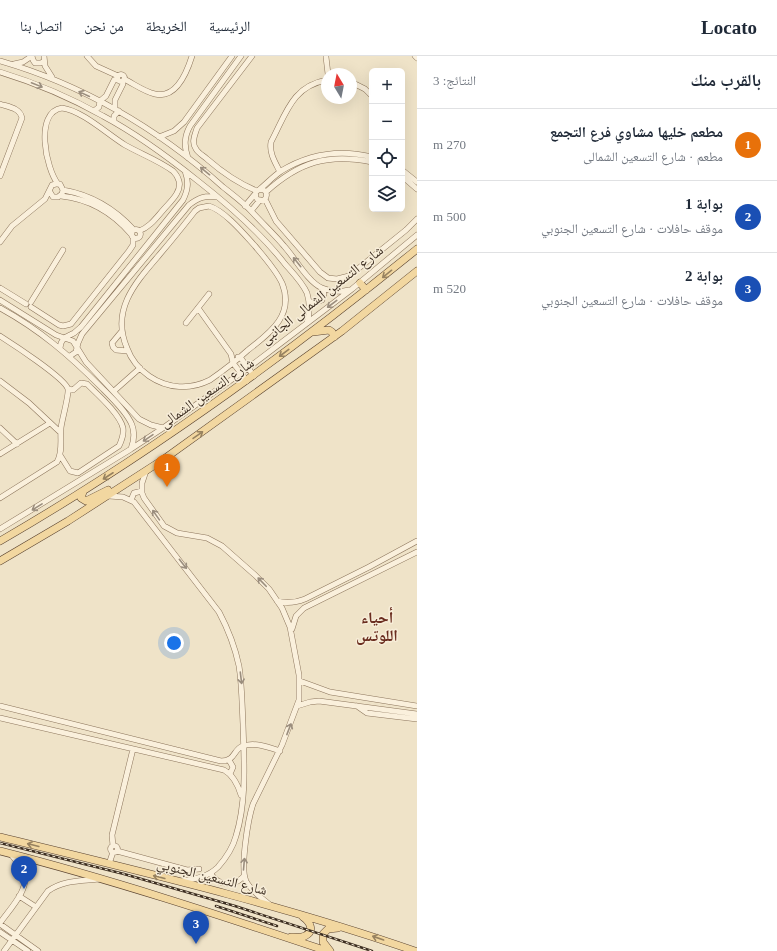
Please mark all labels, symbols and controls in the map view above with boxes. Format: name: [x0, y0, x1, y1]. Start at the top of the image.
text: Locato: [701, 17, 757, 38]
text: اتصل بنا: [20, 19, 62, 34]
text: من نحن: [84, 19, 124, 34]
text: الخريطة: [146, 19, 187, 34]
text: الرئيسية: [209, 19, 250, 34]
north arrow: [321, 68, 357, 104]
map controls: [369, 68, 405, 212]
button: +: [369, 68, 405, 104]
text: بالقرب منك: [690, 71, 761, 90]
text: النتائج: 3: [433, 73, 476, 88]
one-way arrow: [30, 81, 42, 89]
one-way arrow: [78, 90, 90, 97]
button: −: [369, 104, 405, 140]
text: مطعم خليها مشاوي فرع التجمع: [550, 124, 723, 140]
text: 270 m: [433, 137, 466, 152]
text: 1: [745, 137, 751, 152]
button: locate: [369, 140, 405, 176]
text: مطعم · شارع التسعين الشمالى: [583, 149, 723, 164]
one-way arrow: [199, 167, 210, 175]
button: layers: [369, 176, 405, 212]
text: بوابة 1: [685, 196, 723, 212]
text: 500 m: [433, 209, 466, 224]
text: 2: [745, 209, 751, 224]
text: موقف حافلات · شارع التسعين الجنوبي: [541, 221, 723, 236]
street label: شارع التسعين الشمالى الجانبى: [258, 243, 387, 349]
one-way arrow: [293, 257, 302, 268]
text: بوابة 2: [685, 268, 723, 284]
one-way arrow: [381, 269, 392, 278]
text: 520 m: [433, 281, 466, 296]
text: 3: [745, 281, 751, 296]
text: موقف حافلات · شارع التسعين الجنوبي: [541, 293, 723, 308]
one-way arrow: [327, 300, 338, 308]
one-way arrow: [278, 349, 289, 357]
street label: شارع التسعين الشمالى: [157, 355, 258, 433]
one-way arrow: [193, 431, 204, 439]
one-way arrow: [143, 434, 154, 442]
pin: 1: [154, 454, 180, 487]
one-way arrow: [103, 471, 114, 480]
one-way arrow: [31, 503, 43, 511]
one-way arrow: [152, 510, 160, 521]
one-way arrow: [179, 559, 187, 570]
one-way arrow: [257, 577, 267, 587]
district label: أحياء اللوتس: [356, 607, 398, 645]
your location: [164, 633, 184, 653]
one-way arrow: [237, 671, 245, 684]
one-way arrow: [285, 723, 293, 735]
one-way arrow: [27, 841, 40, 848]
pin: 2: [11, 856, 37, 889]
street label: شارع التسعين الجنوبي: [155, 856, 269, 901]
one-way arrow: [240, 858, 248, 871]
one-way arrow: [153, 872, 166, 880]
pin: 3: [183, 911, 209, 944]
one-way arrow: [372, 934, 385, 941]

